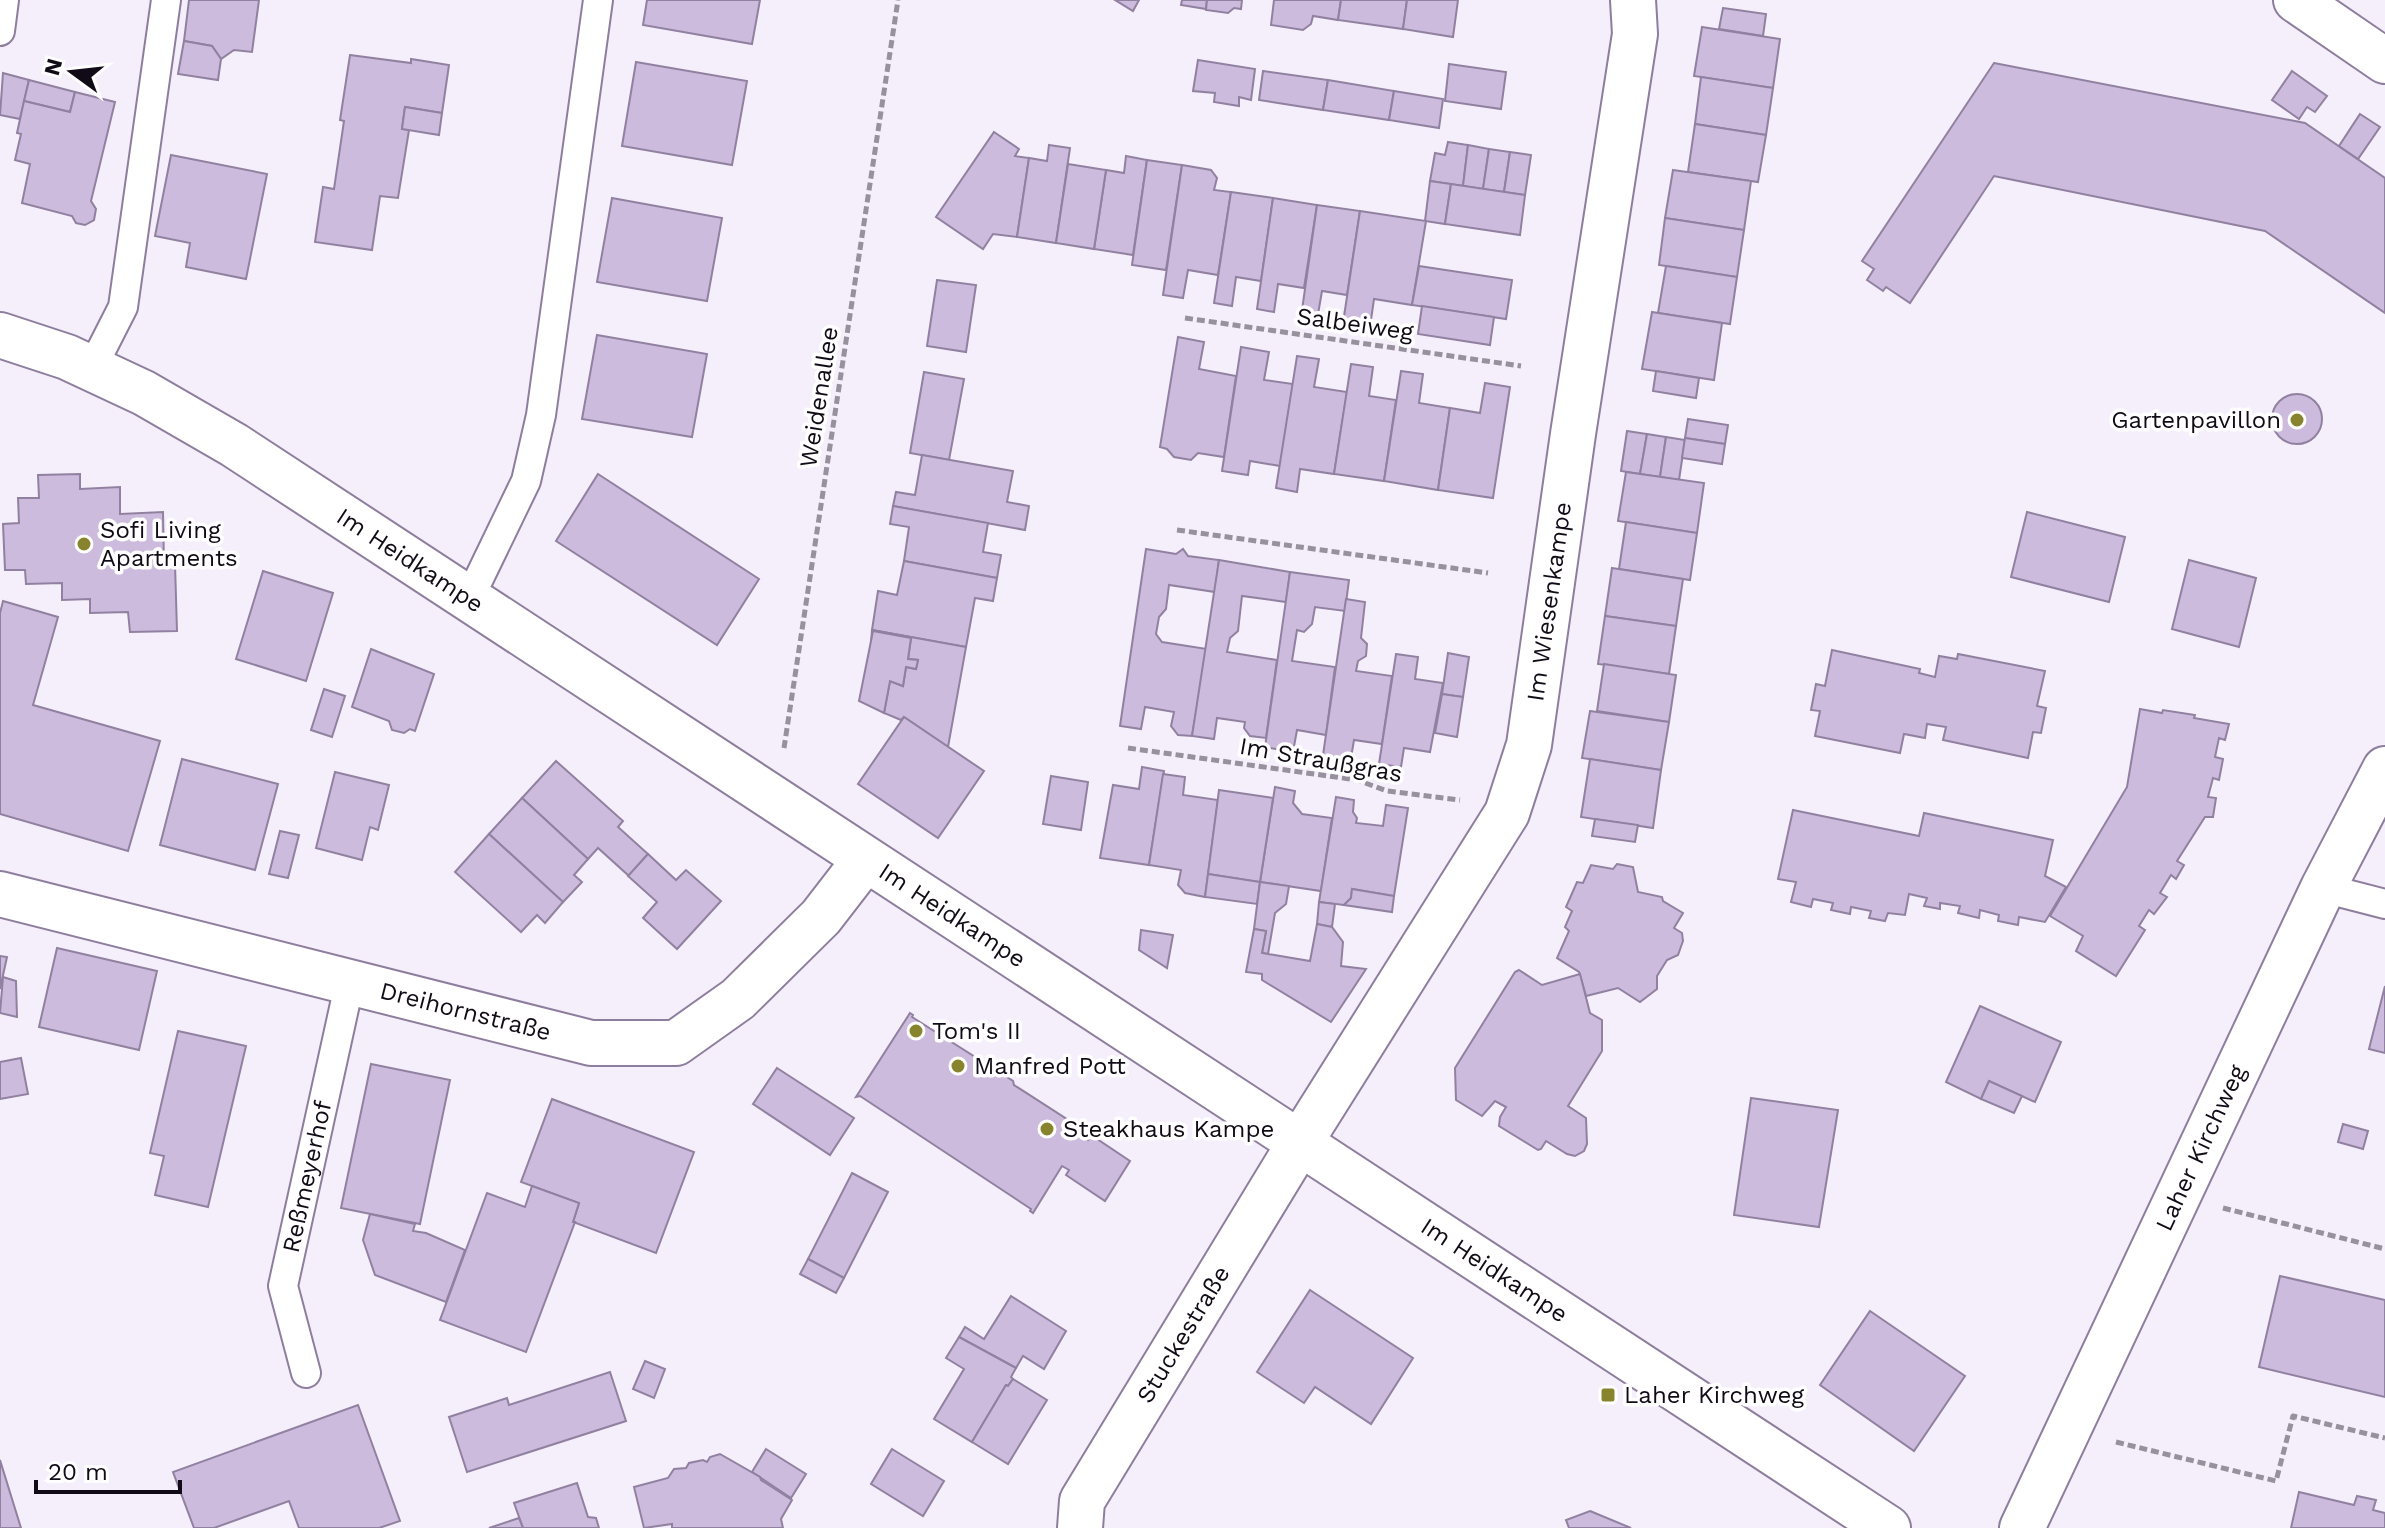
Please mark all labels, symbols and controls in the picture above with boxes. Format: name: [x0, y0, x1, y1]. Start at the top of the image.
north arrow: [32, 32, 112, 112]
text: N: [39, 56, 67, 78]
street label: Salbeiweg: [1295, 302, 1415, 346]
street label: Weidenallee: [794, 325, 844, 469]
place label: Gartenpavillon: [2111, 406, 2281, 434]
marker: Gartenpavillon: [2288, 411, 2306, 429]
street label: Im Wiesenkampe: [1521, 500, 1577, 703]
street label: Im Heidkampe: [332, 502, 489, 618]
place label: Sofi Living Apartments: [100, 516, 238, 572]
marker: Sofi Living Apartments: [75, 535, 93, 553]
street label: Im Straußgras: [1238, 732, 1404, 788]
street label: Im Heidkampe: [874, 857, 1031, 973]
street label: Dreihornstraße: [377, 976, 554, 1046]
place label: Tom's II: [932, 1017, 1021, 1045]
marker: Tom's II: [907, 1022, 925, 1040]
place label: Manfred Pott: [974, 1052, 1126, 1080]
marker: Manfred Pott: [949, 1057, 967, 1075]
street label: Laher Kirchweg: [2150, 1060, 2252, 1235]
street label: Reßmeyerhof: [277, 1097, 337, 1255]
place label: Steakhaus Kampe: [1063, 1115, 1274, 1143]
marker: Steakhaus Kampe: [1038, 1120, 1056, 1138]
street label: Im Heidkampe: [1416, 1212, 1573, 1328]
street label: Stuckestraße: [1131, 1261, 1236, 1408]
place label: Laher Kirchweg: [1624, 1381, 1804, 1409]
marker: Laher Kirchweg: [1599, 1386, 1617, 1404]
scale bar: [36, 1444, 180, 1494]
text: 20 m: [48, 1458, 108, 1486]

